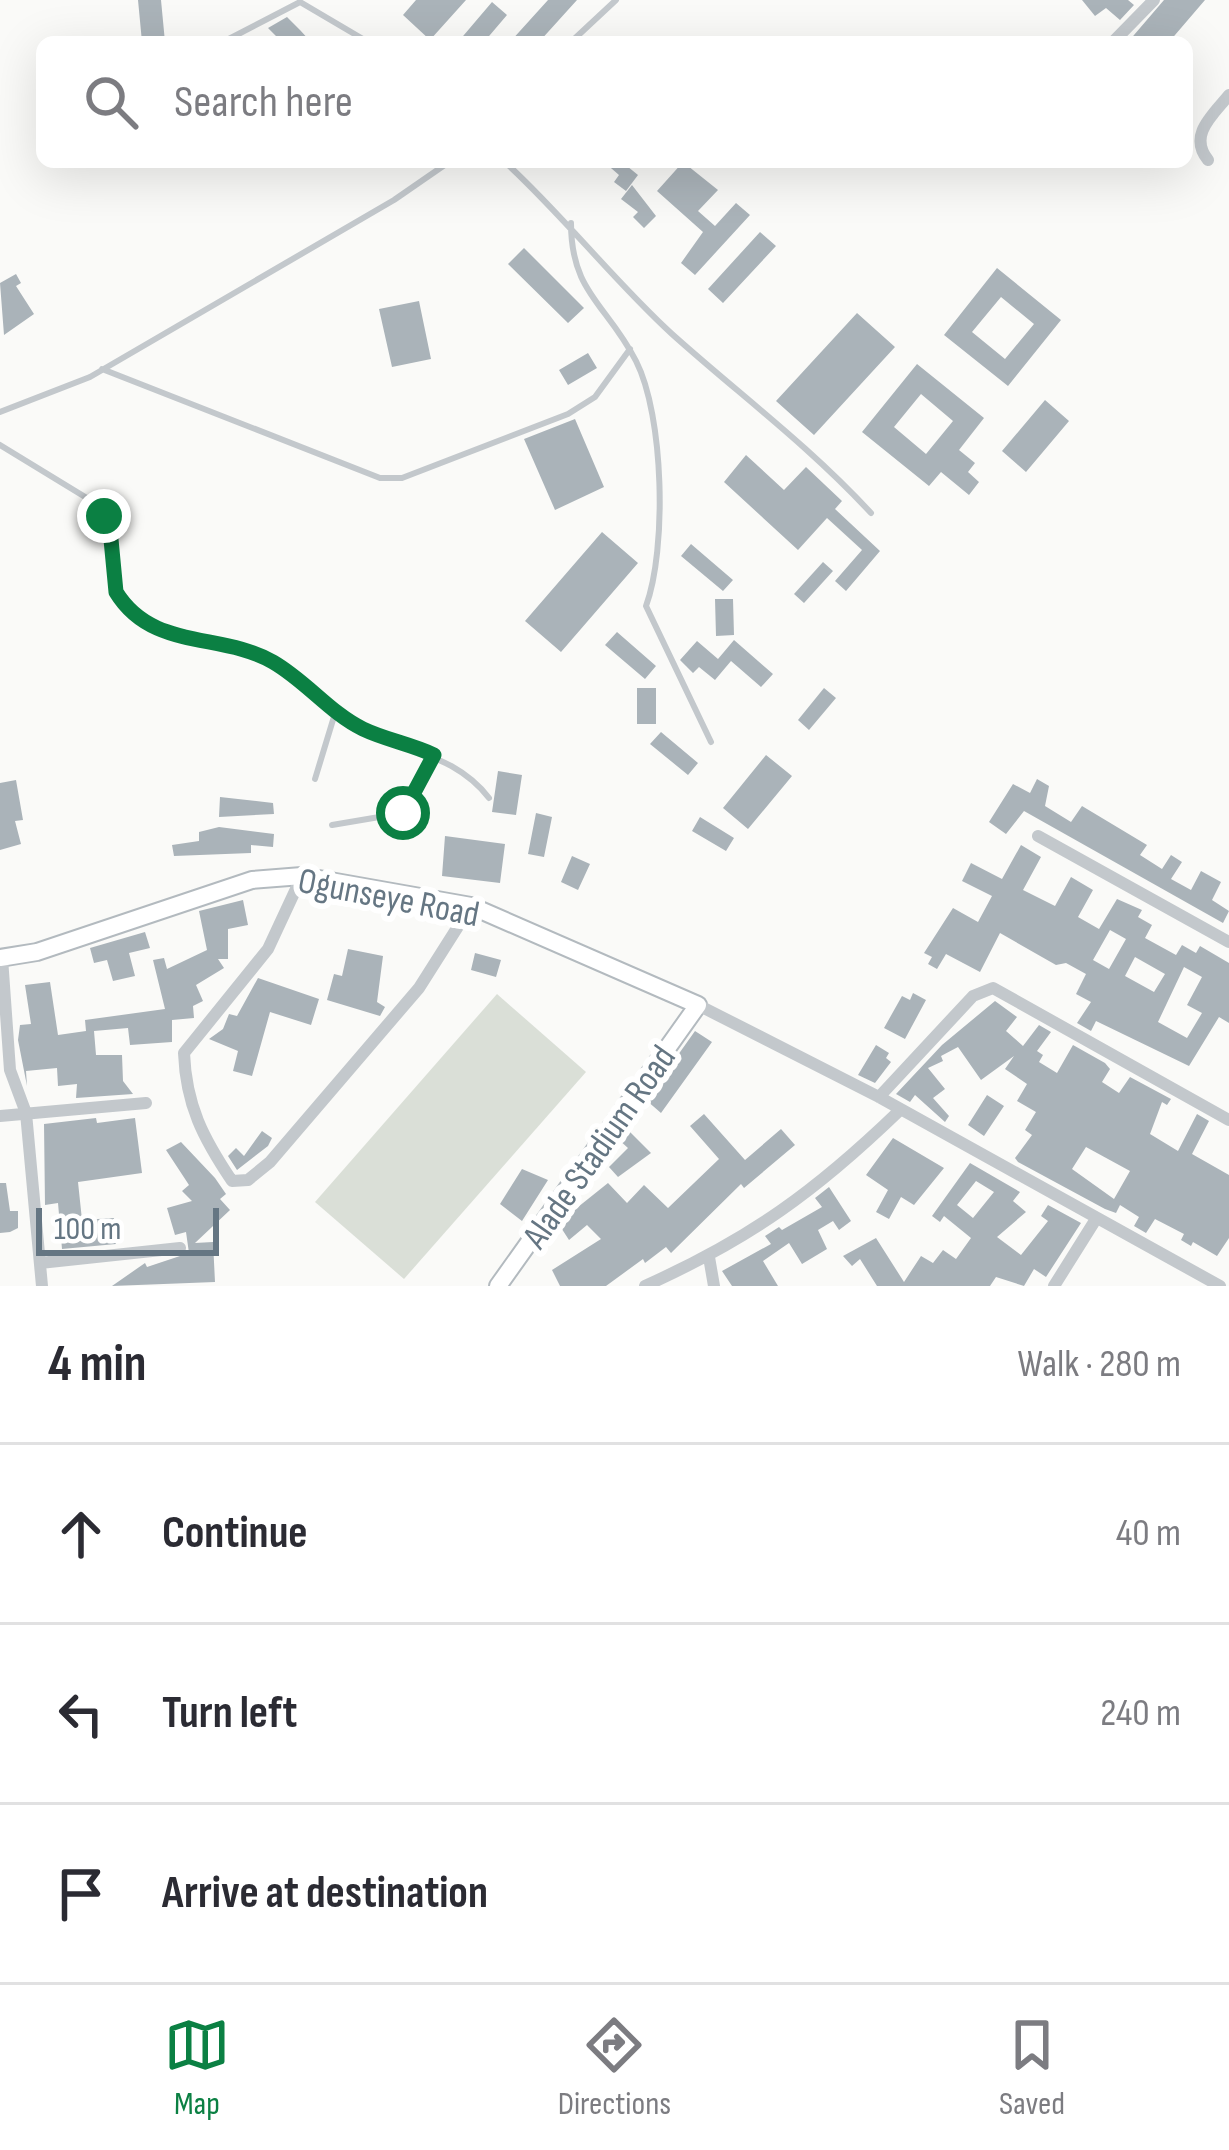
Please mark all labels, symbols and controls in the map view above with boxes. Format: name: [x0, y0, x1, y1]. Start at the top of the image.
search box: [36, 36, 1193, 168]
icon: search: [78, 69, 144, 135]
text: Search here: [174, 75, 353, 130]
route end: [77, 489, 131, 543]
route start: [376, 786, 430, 840]
street label: Ogunseye Road: [294, 860, 483, 937]
street label: Alade Stadium Road: [514, 1038, 686, 1258]
scale bar: [36, 1202, 219, 1255]
text: 100 m: [54, 1209, 121, 1249]
text: 4 min: [48, 1334, 147, 1395]
text: Walk · 280 m: [1018, 1341, 1181, 1388]
icon: ahead: [48, 1501, 114, 1567]
text: Continue: [162, 1506, 308, 1561]
text: 40 m: [1116, 1510, 1181, 1557]
icon: left: [48, 1681, 114, 1747]
text: Turn left: [162, 1686, 297, 1741]
text: 240 m: [1100, 1690, 1181, 1737]
icon: arrive: [48, 1861, 114, 1927]
text: Arrive at destination: [162, 1866, 488, 1921]
tab: Map: [164, 2012, 230, 2124]
tab: Directions: [558, 2012, 671, 2124]
tab: Saved: [999, 2012, 1065, 2124]

